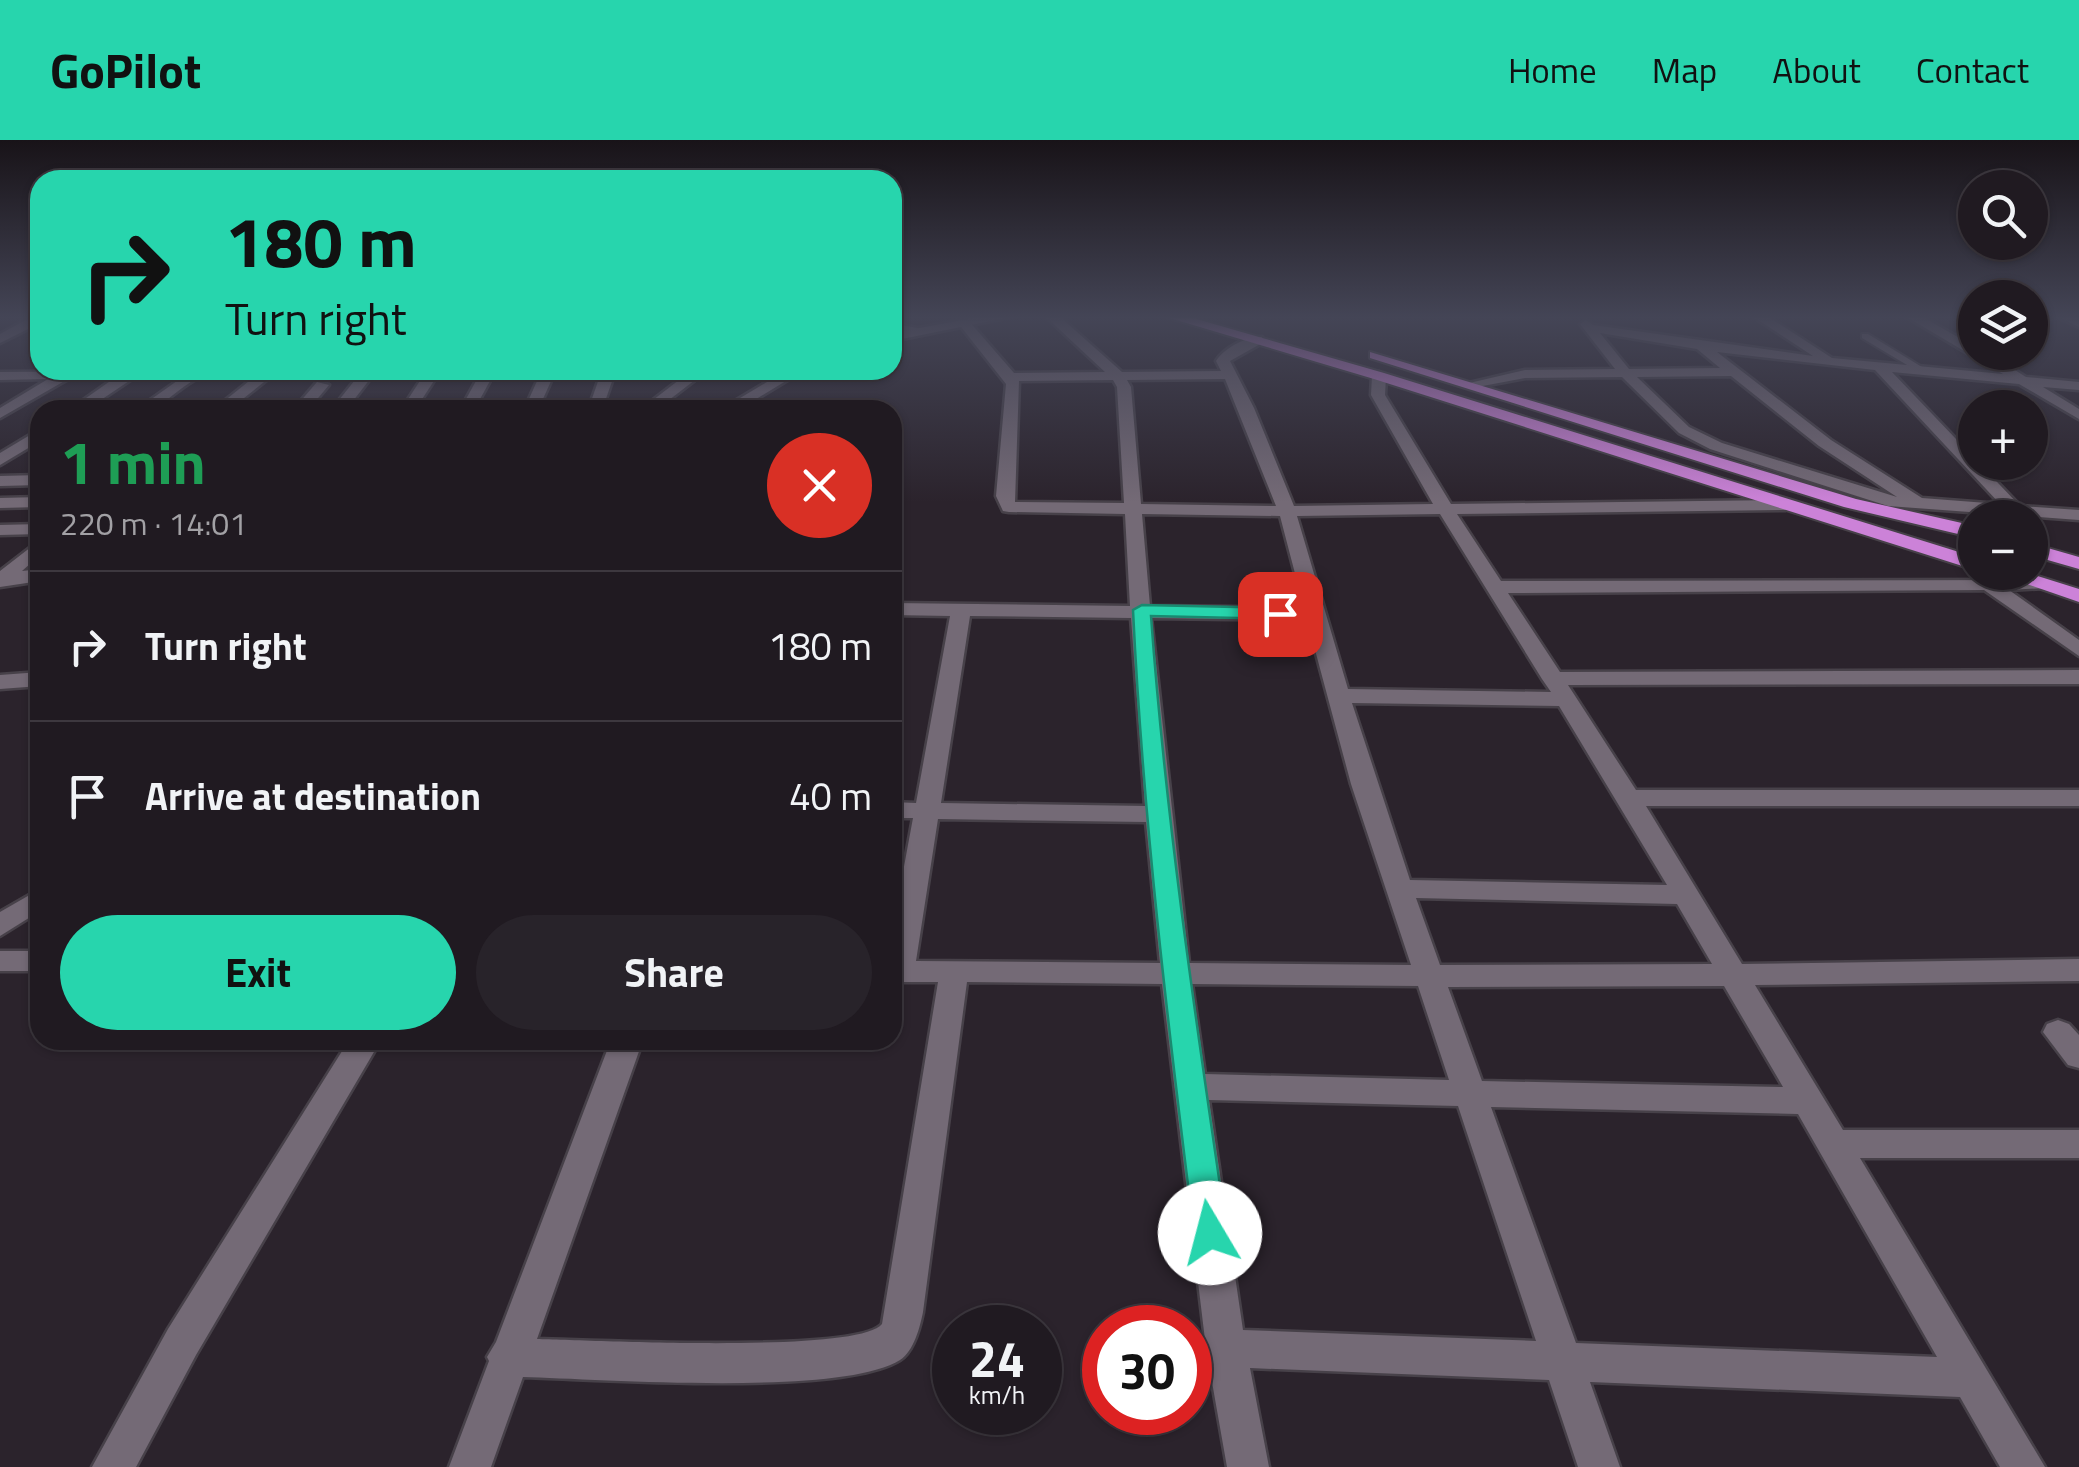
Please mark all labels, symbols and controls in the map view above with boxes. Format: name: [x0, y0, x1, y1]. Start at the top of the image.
text: GoPilot: [50, 34, 201, 107]
text: Home: [1508, 43, 1597, 97]
text: Map: [1652, 43, 1717, 97]
text: About: [1772, 43, 1861, 97]
text: Contact: [1916, 43, 2029, 97]
map controls: [1958, 170, 2048, 590]
button: search: [1958, 170, 2048, 260]
text: 180 m: [225, 188, 417, 294]
icon: right: [60, 210, 190, 340]
button: layers: [1958, 280, 2048, 370]
text: Turn right: [225, 284, 407, 352]
button: +: [1958, 390, 2048, 480]
text: 1 min: [60, 416, 206, 507]
button: close: [767, 433, 872, 538]
text: 220 m · 14:01: [60, 499, 247, 547]
button: −: [1958, 500, 2048, 590]
pin: [1238, 572, 1323, 657]
icon: arrive: [1253, 587, 1308, 642]
text: Turn right: [145, 617, 307, 675]
text: 180 m: [768, 617, 872, 675]
icon: right: [60, 619, 115, 674]
text: Arrive at destination: [145, 767, 481, 825]
text: 40 m: [789, 767, 872, 825]
icon: arrive: [60, 769, 115, 824]
button: Exit: [60, 915, 456, 1030]
button: Share: [476, 915, 872, 1030]
position arrow: [1158, 1181, 1262, 1285]
speed limit sign: 30: [1082, 1305, 1212, 1435]
text: 24: [969, 1320, 1025, 1396]
text: km/h: [969, 1376, 1025, 1414]

